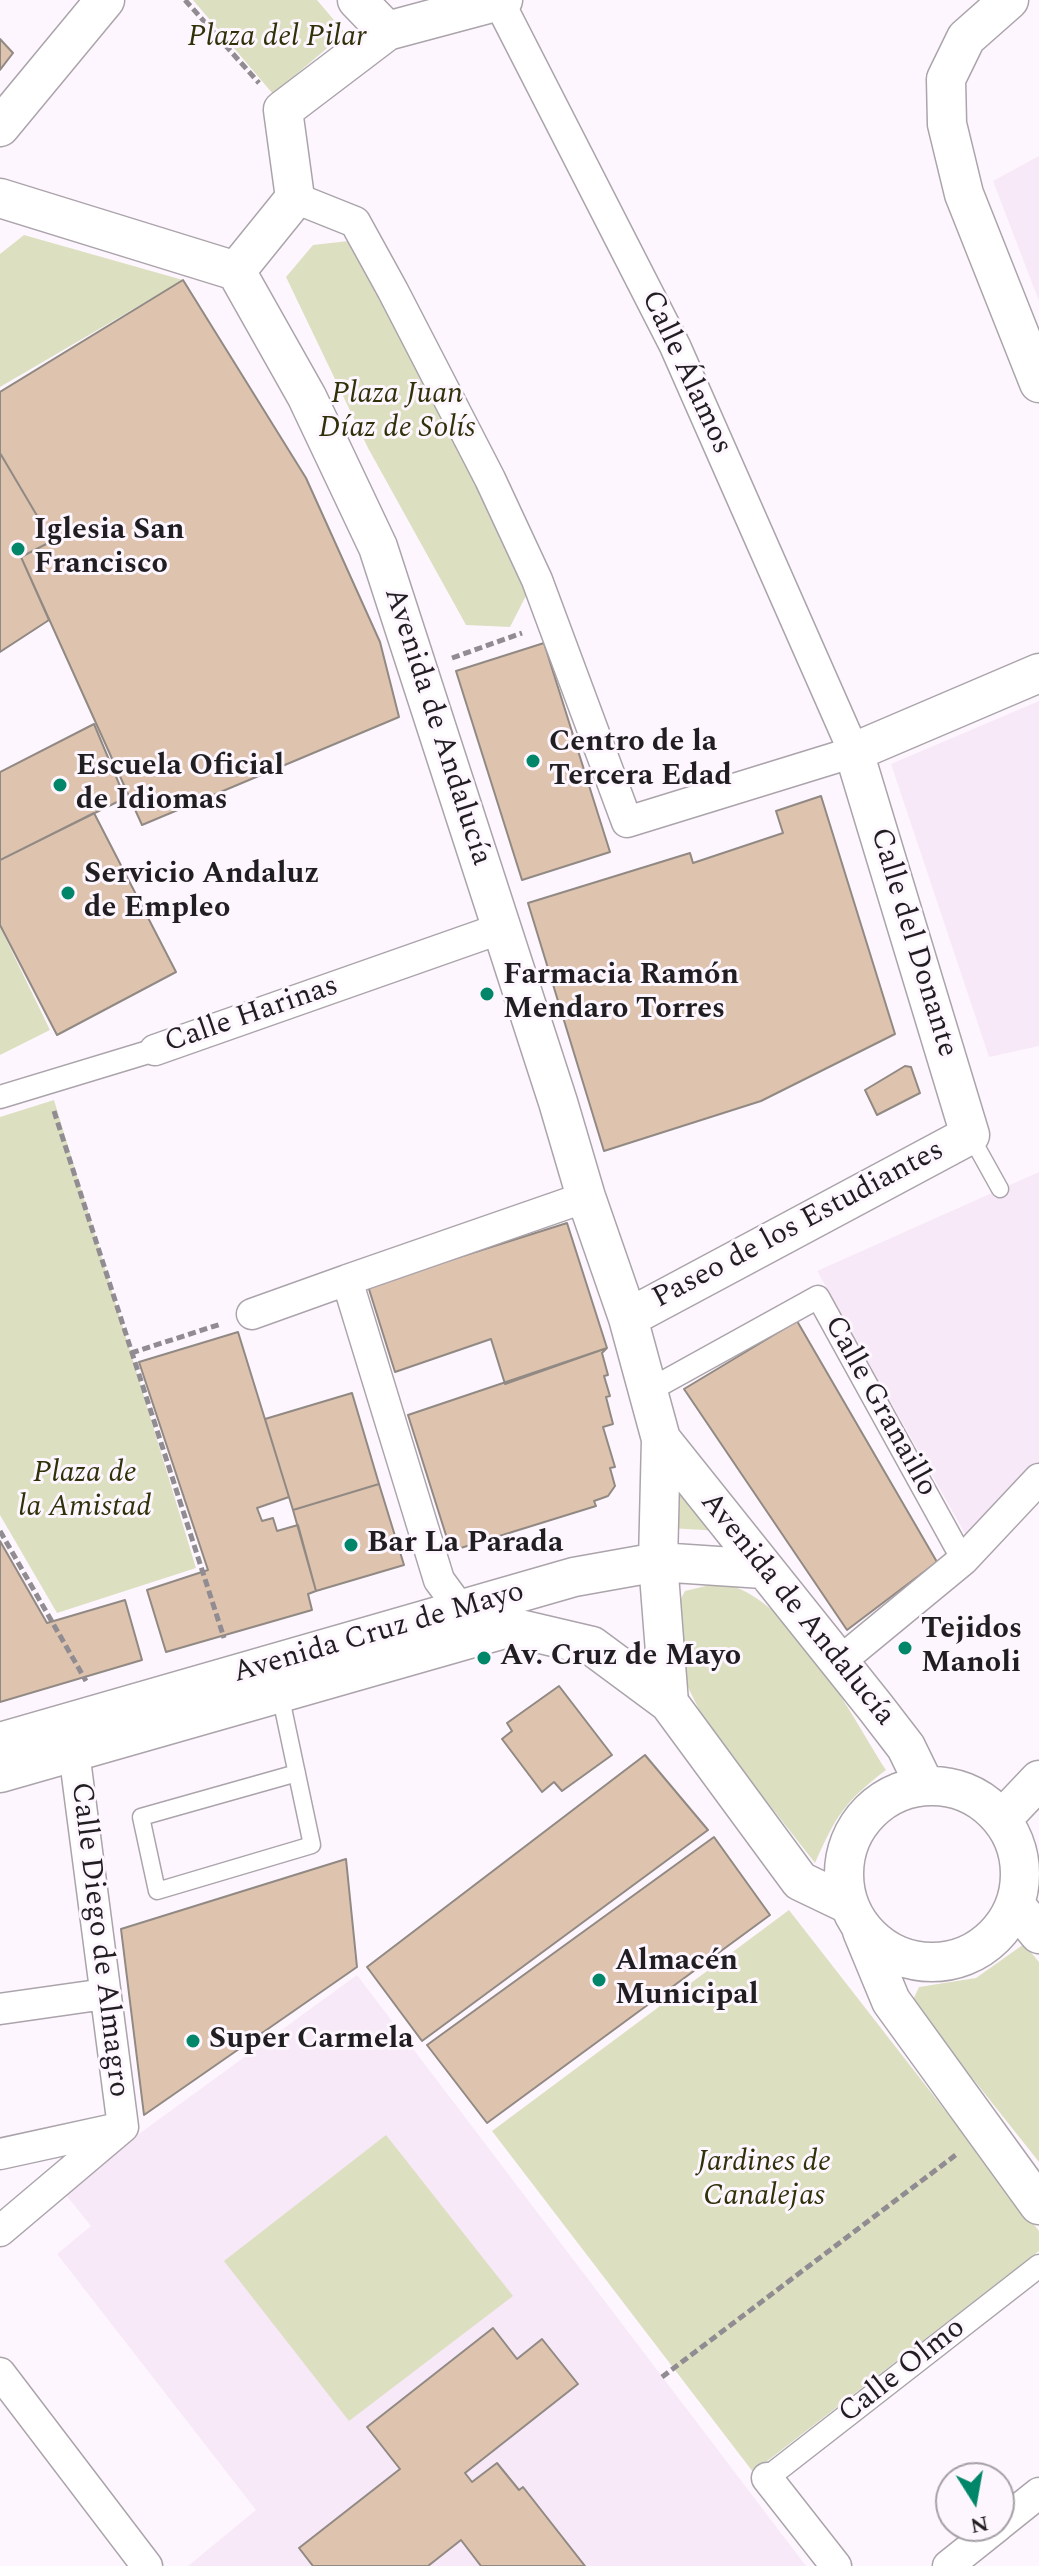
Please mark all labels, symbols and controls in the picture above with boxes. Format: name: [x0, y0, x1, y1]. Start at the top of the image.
park label: Plaza del Pilar: [187, 21, 367, 57]
street label: Calle Álamos: [631, 285, 739, 461]
park label: Plaza Juan Díaz de Solís: [319, 378, 475, 448]
place label: Iglesia San Francisco: [34, 514, 184, 584]
marker: Iglesia San Francisco: [9, 540, 27, 558]
street label: Avenida de Andalucía: [374, 584, 498, 870]
place label: Centro de la Tercera Edad: [549, 726, 732, 796]
place label: Escuela Oficial de Idiomas: [76, 750, 284, 820]
marker: Centro de la Tercera Edad: [524, 752, 542, 770]
marker: Escuela Oficial de Idiomas: [51, 776, 69, 794]
street label: Calle del Donante: [860, 824, 964, 1062]
place label: Servicio Andaluz de Empleo: [84, 858, 319, 928]
marker: Servicio Andaluz de Empleo: [59, 884, 77, 902]
place label: Farmacia Ramón Mendaro Torres: [503, 959, 739, 1030]
street label: Calle Harinas: [160, 969, 344, 1063]
marker: Farmacia Ramón Mendaro Torres: [478, 985, 496, 1003]
street label: Paseo de los Estudiantes: [647, 1134, 951, 1318]
street label: Calle Granaillo: [815, 1310, 943, 1504]
park label: Plaza de la Amistad: [18, 1457, 152, 1528]
street label: Avenida de Andalucía: [691, 1486, 901, 1734]
place label: Bar La Parada: [367, 1527, 563, 1563]
marker: Bar La Parada: [342, 1536, 360, 1554]
street label: Avenida Cruz de Mayo: [229, 1575, 529, 1693]
place label: Tejidos Manoli: [921, 1613, 1022, 1684]
marker: Tejidos Manoli: [896, 1639, 914, 1657]
place label: Av. Cruz de Mayo: [500, 1640, 741, 1676]
marker: Av. Cruz de Mayo: [475, 1649, 493, 1667]
street label: Calle Diego de Almagro: [61, 1780, 135, 2100]
place label: Almacén Municipal: [615, 1945, 758, 2016]
marker: Almacén Municipal: [590, 1971, 608, 1989]
place label: Super Carmela: [209, 2023, 414, 2059]
marker: Super Carmela: [184, 2032, 202, 2050]
park label: Jardines de Canalejas: [697, 2146, 831, 2216]
street label: Calle Olmo: [832, 2311, 974, 2433]
north arrow: [935, 2462, 1015, 2542]
text: N: [967, 2506, 991, 2542]

